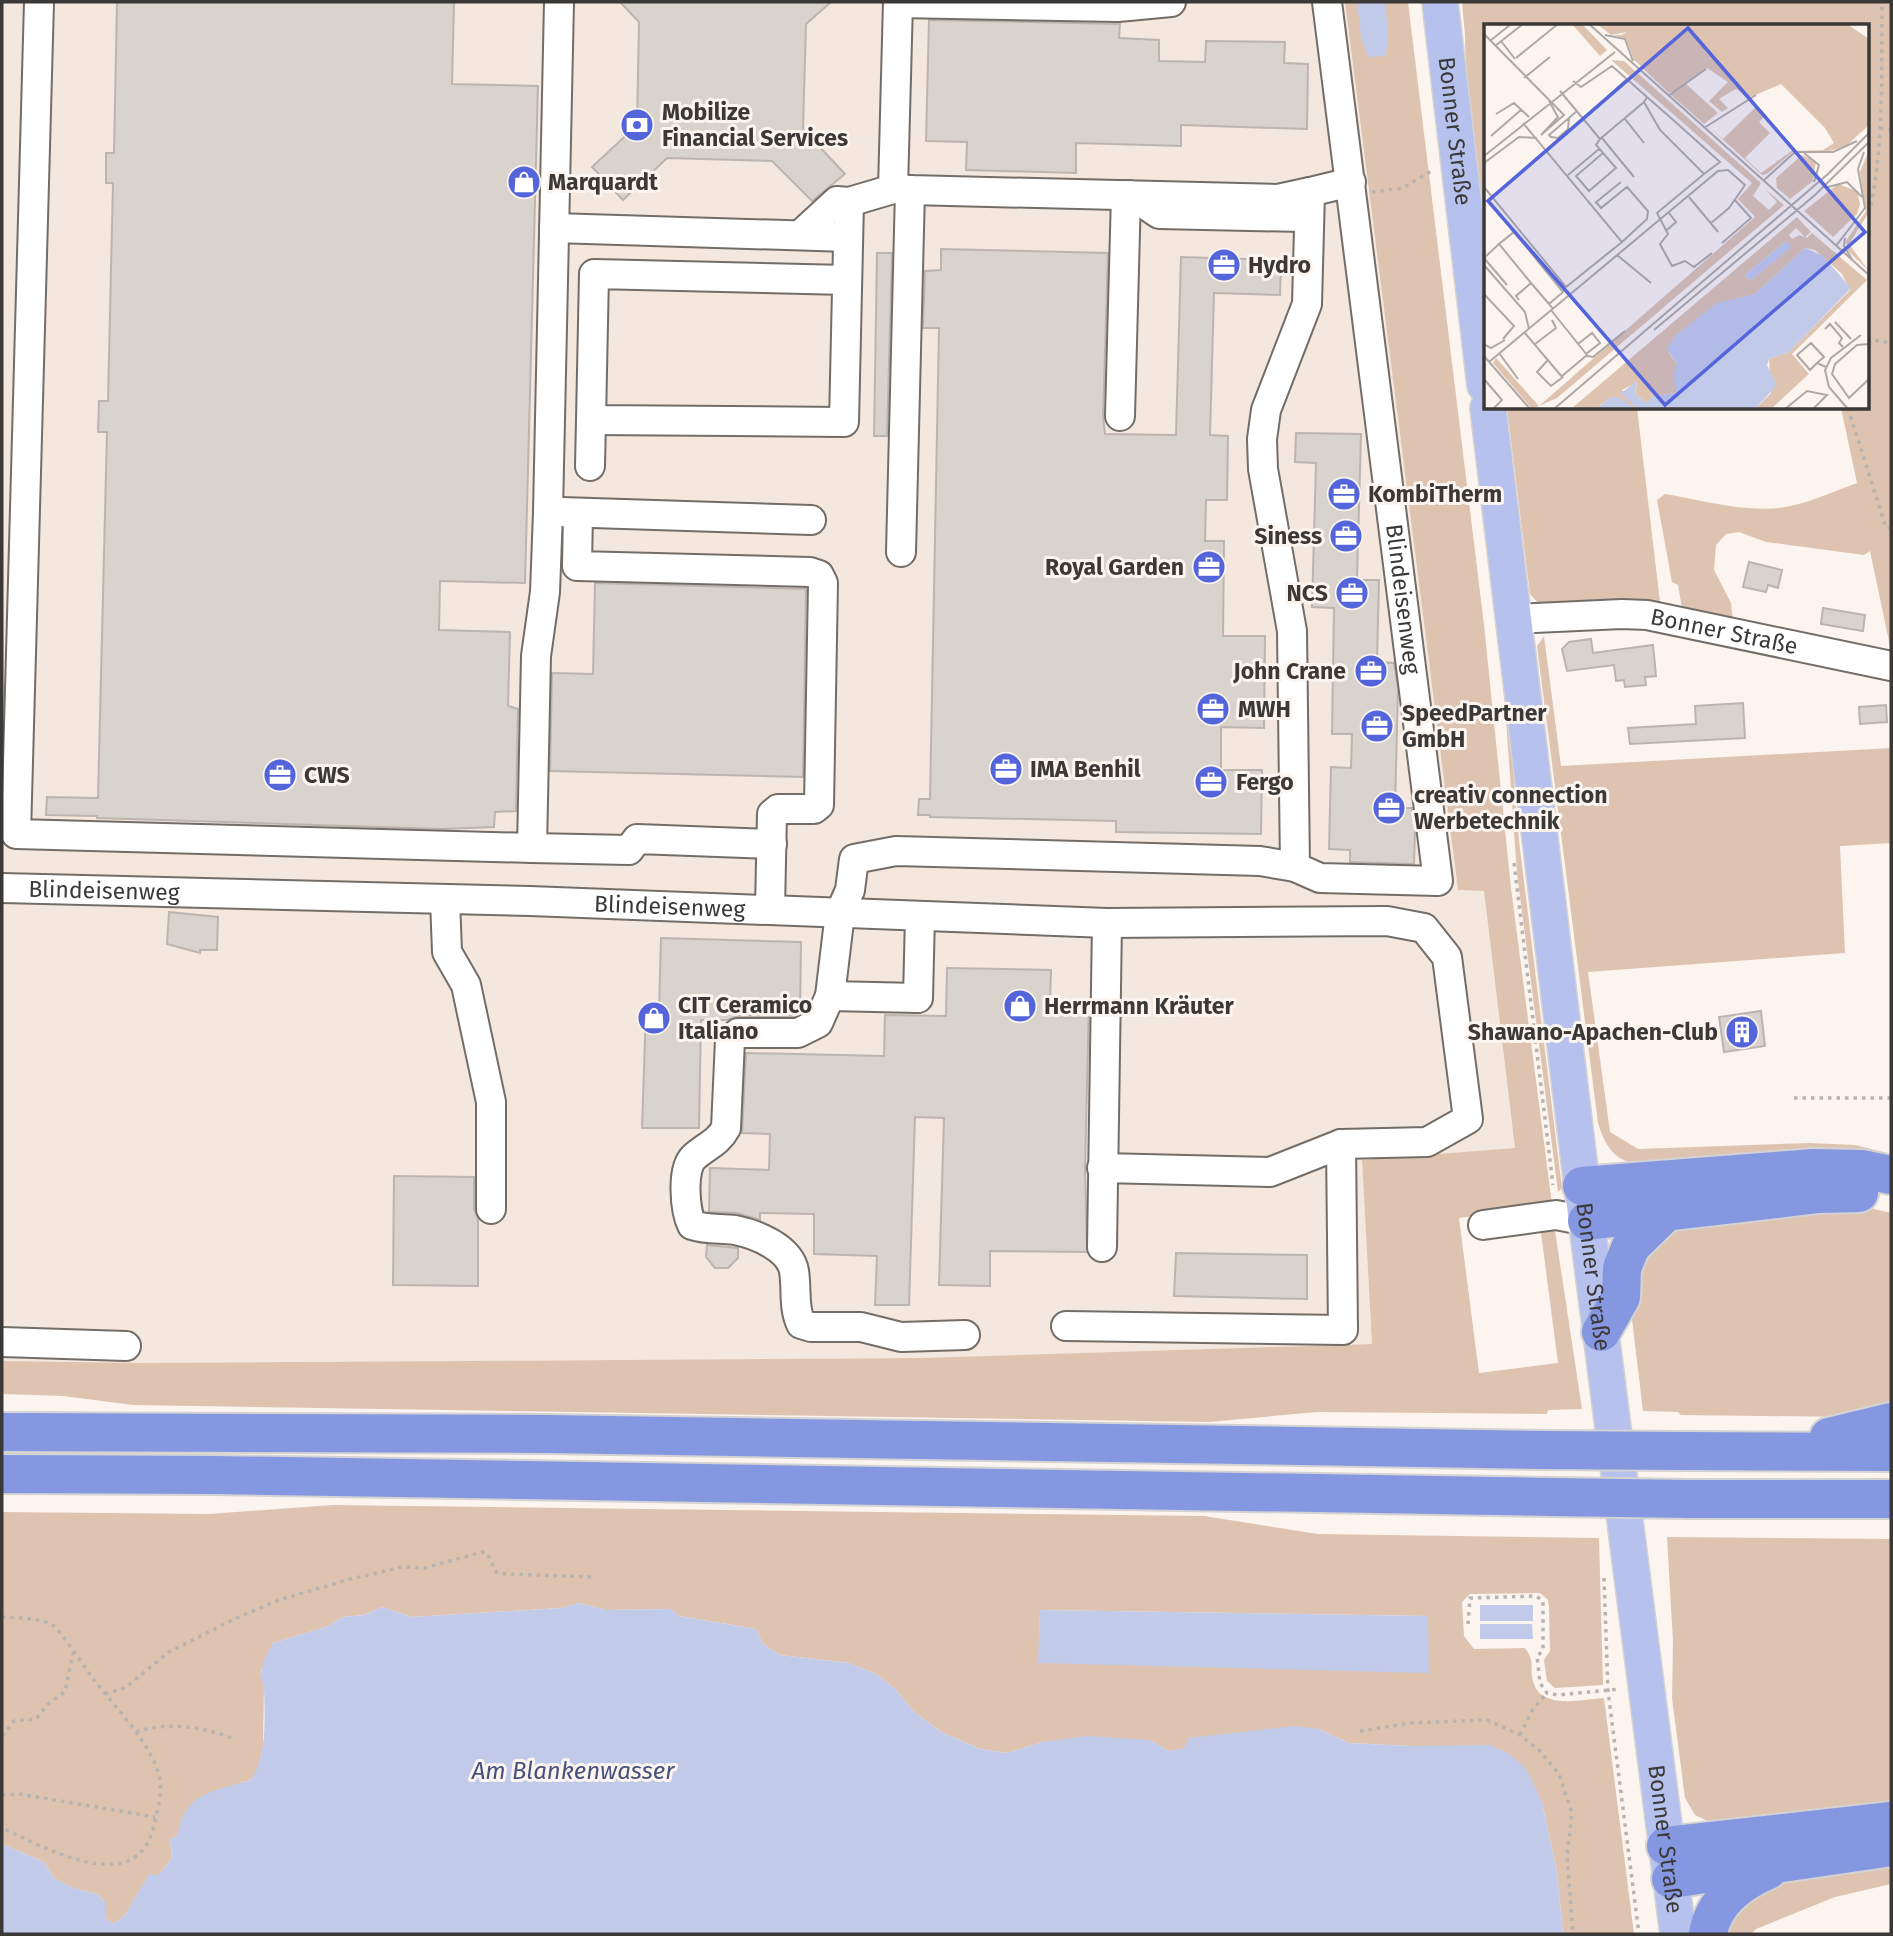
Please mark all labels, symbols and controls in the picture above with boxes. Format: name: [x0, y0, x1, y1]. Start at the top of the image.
inset map: [1484, 24, 1868, 410]
street label: Bonner Straße: [1433, 55, 1478, 207]
place label: Mobilize Financial Services: [662, 98, 848, 152]
bank icon: Mobilize Financial Services: [618, 106, 656, 144]
shop icon: Marquardt: [505, 163, 543, 201]
place label: Marquardt: [548, 168, 659, 196]
office icon: Hydro: [1205, 246, 1243, 284]
place label: Hydro: [1248, 251, 1311, 279]
office icon: KombiTherm: [1325, 475, 1363, 513]
place label: KombiTherm: [1368, 480, 1502, 508]
office icon: Siness: [1327, 517, 1365, 555]
place label: Siness: [1254, 522, 1322, 550]
street label: Blindeisenweg: [1380, 522, 1427, 676]
office icon: Royal Garden: [1190, 548, 1228, 586]
place label: Royal Garden: [1045, 553, 1184, 581]
office icon: NCS: [1333, 574, 1371, 612]
place label: NCS: [1287, 579, 1328, 607]
street label: Bonner Straße: [1648, 602, 1800, 660]
office icon: John Crane: [1352, 652, 1390, 690]
place label: John Crane: [1232, 657, 1346, 685]
office icon: MWH: [1194, 690, 1232, 728]
place label: MWH: [1238, 695, 1291, 723]
place label: SpeedPartner GmbH: [1402, 699, 1547, 753]
office icon: SpeedPartner GmbH: [1358, 707, 1396, 745]
office icon: IMA Benhil: [987, 750, 1025, 788]
place label: IMA Benhil: [1030, 755, 1141, 783]
office icon: CWS: [261, 756, 299, 794]
place label: CWS: [304, 761, 350, 789]
office icon: Fergo: [1192, 763, 1230, 801]
place label: Fergo: [1236, 768, 1294, 796]
place label: creativ connection Werbetechnik: [1414, 781, 1608, 835]
office icon: creativ connection Werbetechnik: [1370, 789, 1408, 827]
street label: Blindeisenweg: [28, 875, 180, 906]
street label: Blindeisenweg: [594, 889, 746, 923]
shop icon: Herrmann Kräuter: [1001, 987, 1039, 1025]
place label: CIT Ceramico Italiano: [678, 991, 812, 1045]
place label: Herrmann Kräuter: [1044, 992, 1234, 1020]
shop icon: CIT Ceramico Italiano: [635, 999, 673, 1037]
building icon: Shawano-Apachen-Club: [1723, 1013, 1761, 1051]
place label: Shawano-Apachen-Club: [1468, 1018, 1718, 1046]
street label: Bonner Straße: [1570, 1201, 1617, 1353]
water label: Am Blankenwasser: [471, 1757, 675, 1785]
street label: Bonner Straße: [1642, 1763, 1689, 1915]

